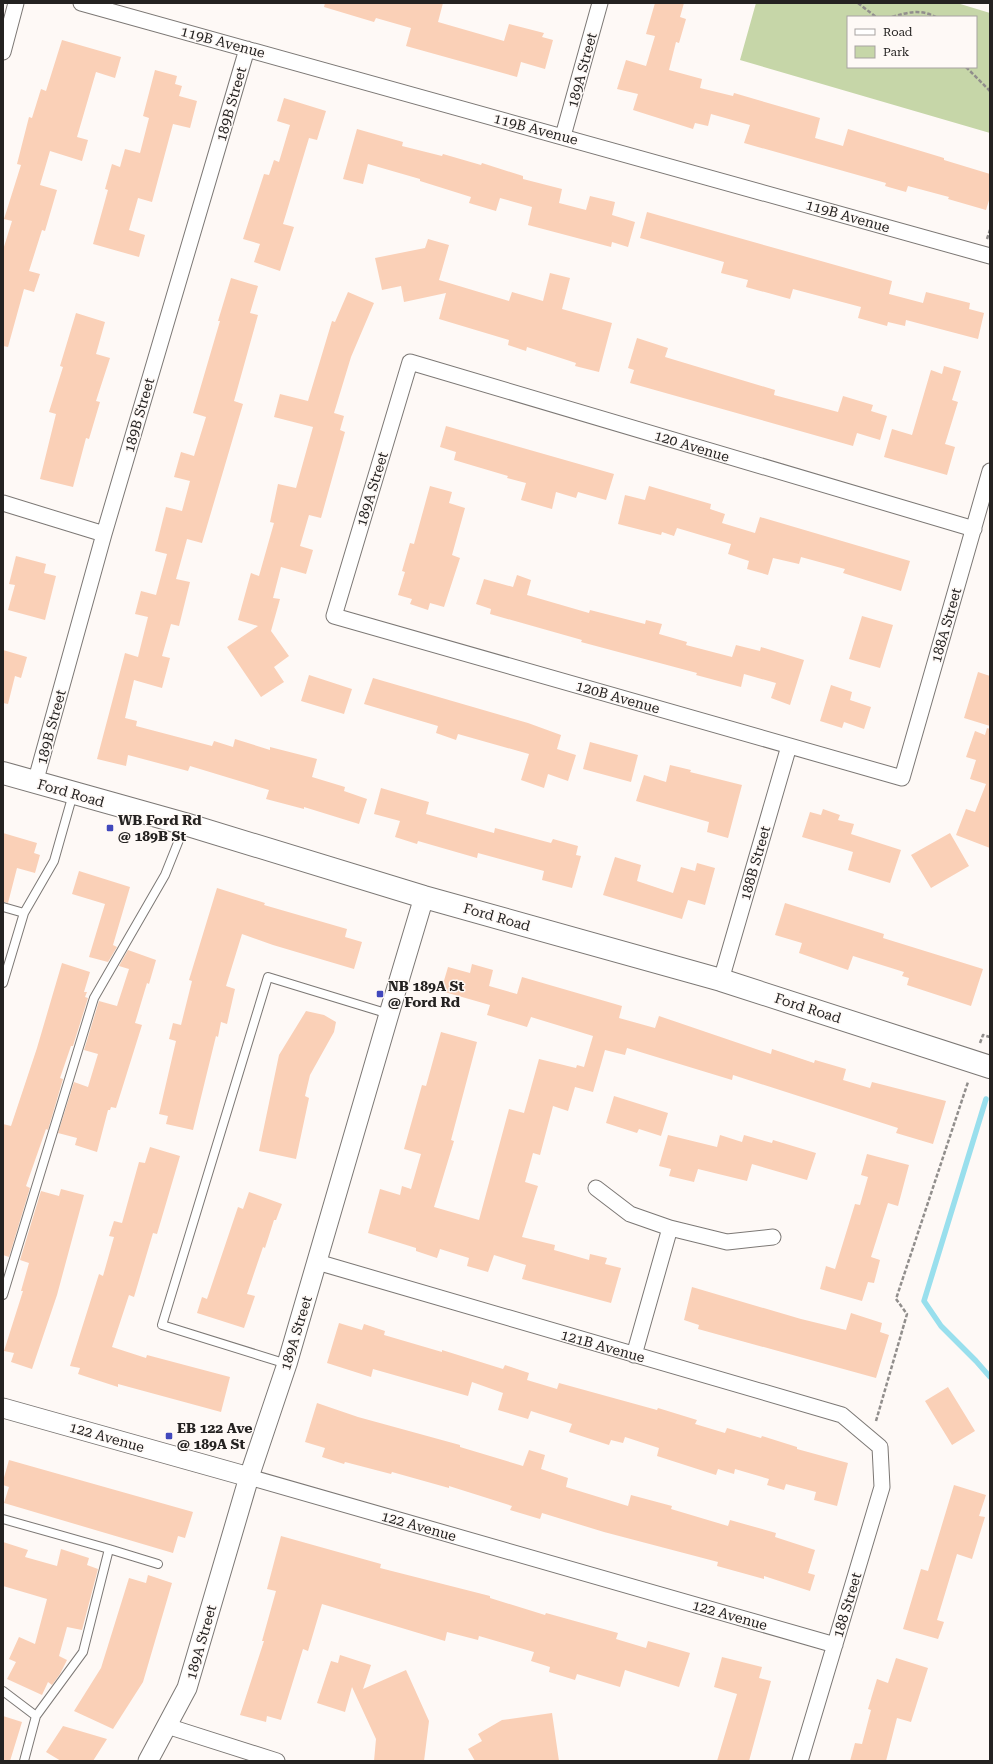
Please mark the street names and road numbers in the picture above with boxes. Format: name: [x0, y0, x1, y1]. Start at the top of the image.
street label: 119B Avenue: [179, 23, 267, 61]
street label: 189A Street: [564, 31, 600, 109]
street label: 189B Street: [213, 65, 249, 143]
street label: 119B Avenue: [492, 110, 580, 148]
street label: 119B Avenue: [804, 196, 892, 236]
street label: 189B Street: [121, 376, 157, 454]
street label: 120 Avenue: [653, 427, 732, 465]
street label: 189A Street: [353, 450, 391, 528]
street label: 188A Street: [928, 586, 964, 664]
street label: 120B Avenue: [574, 677, 662, 717]
street label: 189B Street: [33, 688, 69, 766]
street label: Ford Road: [36, 776, 106, 810]
street label: 188B Street: [737, 824, 773, 902]
street label: Ford Road: [462, 900, 532, 934]
street label: Ford Road: [773, 990, 843, 1026]
street label: 189A Street: [277, 1294, 315, 1372]
street label: 121B Avenue: [559, 1326, 647, 1366]
street label: 122 Avenue: [68, 1419, 147, 1455]
street label: 122 Avenue: [380, 1508, 459, 1544]
street label: 188 Street: [830, 1571, 864, 1639]
street label: 122 Avenue: [691, 1597, 770, 1633]
street label: 189A Street: [183, 1603, 219, 1681]

